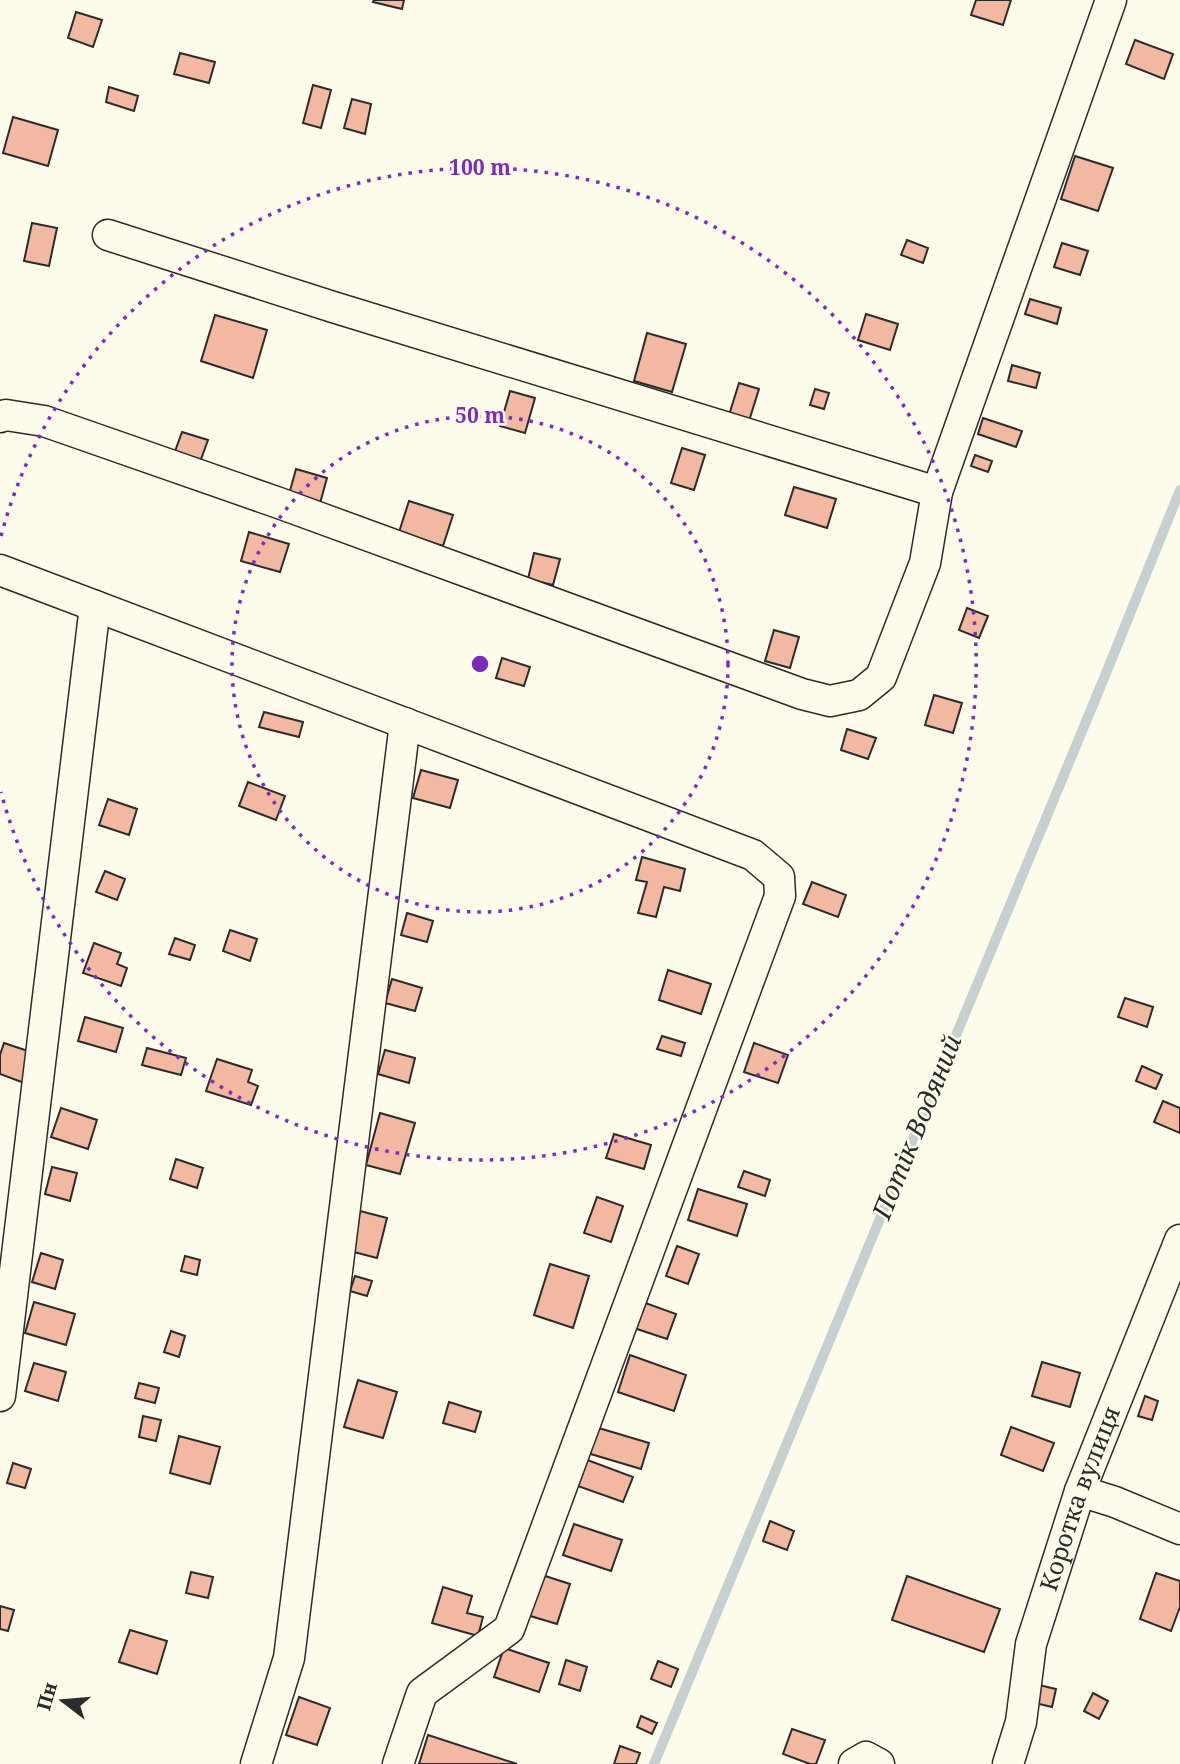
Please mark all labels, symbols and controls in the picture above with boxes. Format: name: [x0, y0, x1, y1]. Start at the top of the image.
text: 100 m: [449, 153, 511, 181]
text: 50 m: [455, 401, 505, 429]
centre of rings: [468, 652, 492, 676]
water label: Потік Водяний: [862, 1029, 969, 1225]
street label: Коротка вулиця: [1031, 1401, 1127, 1595]
north arrow: [28, 1666, 98, 1736]
text: Пн: [30, 1679, 63, 1713]

